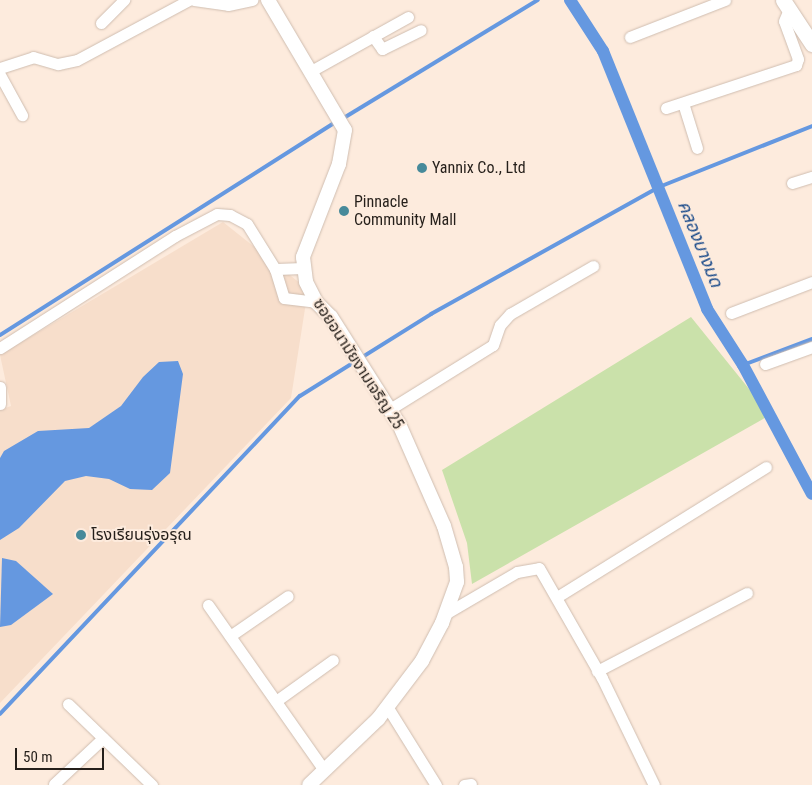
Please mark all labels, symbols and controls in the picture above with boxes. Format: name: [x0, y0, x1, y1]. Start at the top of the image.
place label: Yannix Co., Ltd: [432, 158, 526, 178]
marker: Yannix Co., Ltd: [416, 162, 428, 174]
place label: Pinnacle Community Mall: [354, 192, 457, 230]
water label: คลองบางมด: [673, 198, 727, 290]
marker: Pinnacle Community Mall: [338, 205, 350, 217]
street label: ซอยอนามัยงามเจริญ 25: [309, 295, 407, 433]
place label: โรงเรียนรุ่งอรุณ: [91, 525, 192, 545]
marker: โรงเรียนรุ่งอรุณ: [75, 529, 87, 541]
scale bar: [18, 738, 106, 770]
text: 50 m: [23, 748, 53, 766]

